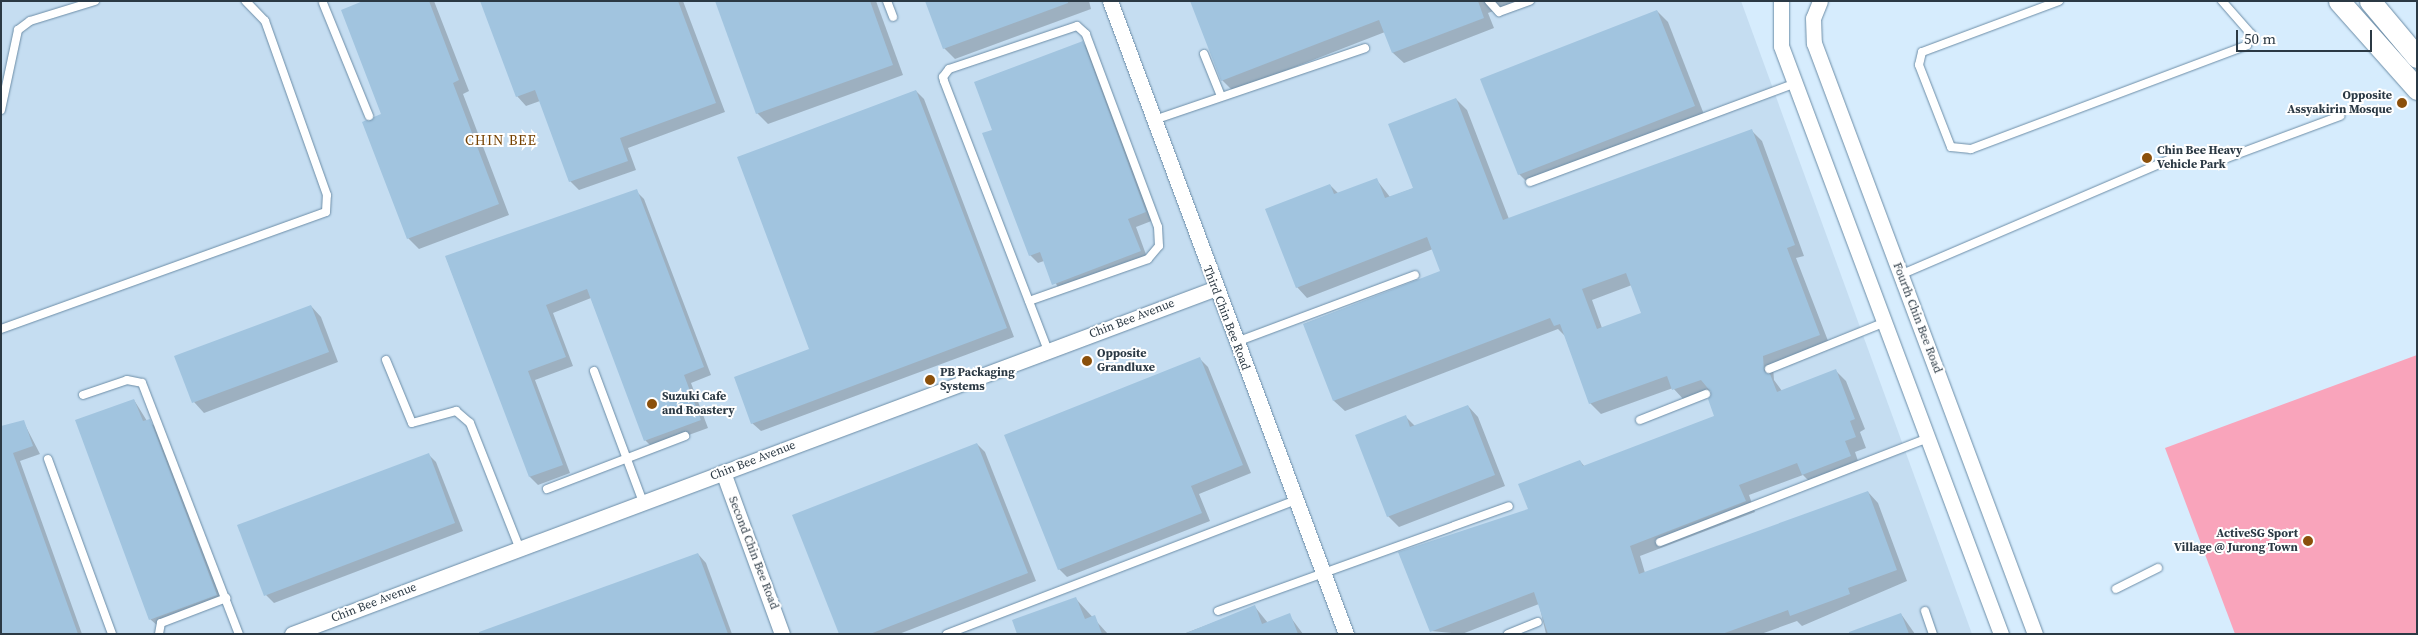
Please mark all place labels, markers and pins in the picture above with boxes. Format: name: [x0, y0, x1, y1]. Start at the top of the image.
place label: Opposite Assyakirin Mosque: [2287, 89, 2392, 117]
marker: Opposite Assyakirin Mosque: [2396, 97, 2408, 109]
place label: Chin Bee Heavy Vehicle Park: [2157, 144, 2242, 172]
marker: Chin Bee Heavy Vehicle Park: [2141, 152, 2153, 164]
place label: Opposite Grandluxe: [1097, 347, 1155, 375]
marker: Opposite Grandluxe: [1081, 355, 1093, 367]
place label: PB Packaging Systems: [940, 366, 1015, 394]
marker: PB Packaging Systems: [924, 374, 936, 386]
place label: Suzuki Cafe and Roastery: [662, 390, 735, 418]
marker: Suzuki Cafe and Roastery: [646, 398, 658, 410]
place label: ActiveSG Sport Village @ Jurong Town: [2174, 527, 2298, 555]
marker: ActiveSG Sport Village @ Jurong Town: [2302, 535, 2314, 547]

